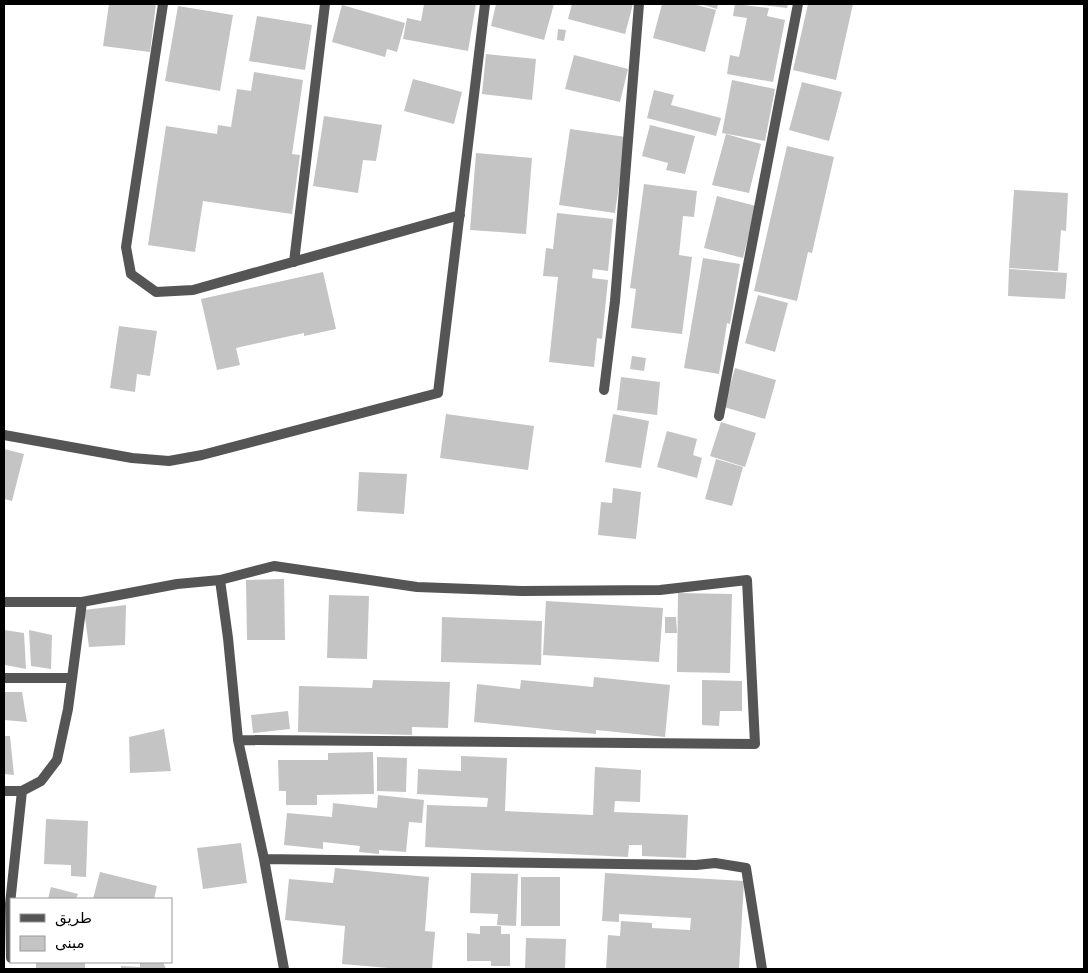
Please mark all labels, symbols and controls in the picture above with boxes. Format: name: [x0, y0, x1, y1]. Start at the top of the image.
legend: [10, 898, 172, 963]
text: طريق: [55, 909, 92, 927]
text: مبنى: [55, 934, 85, 952]

